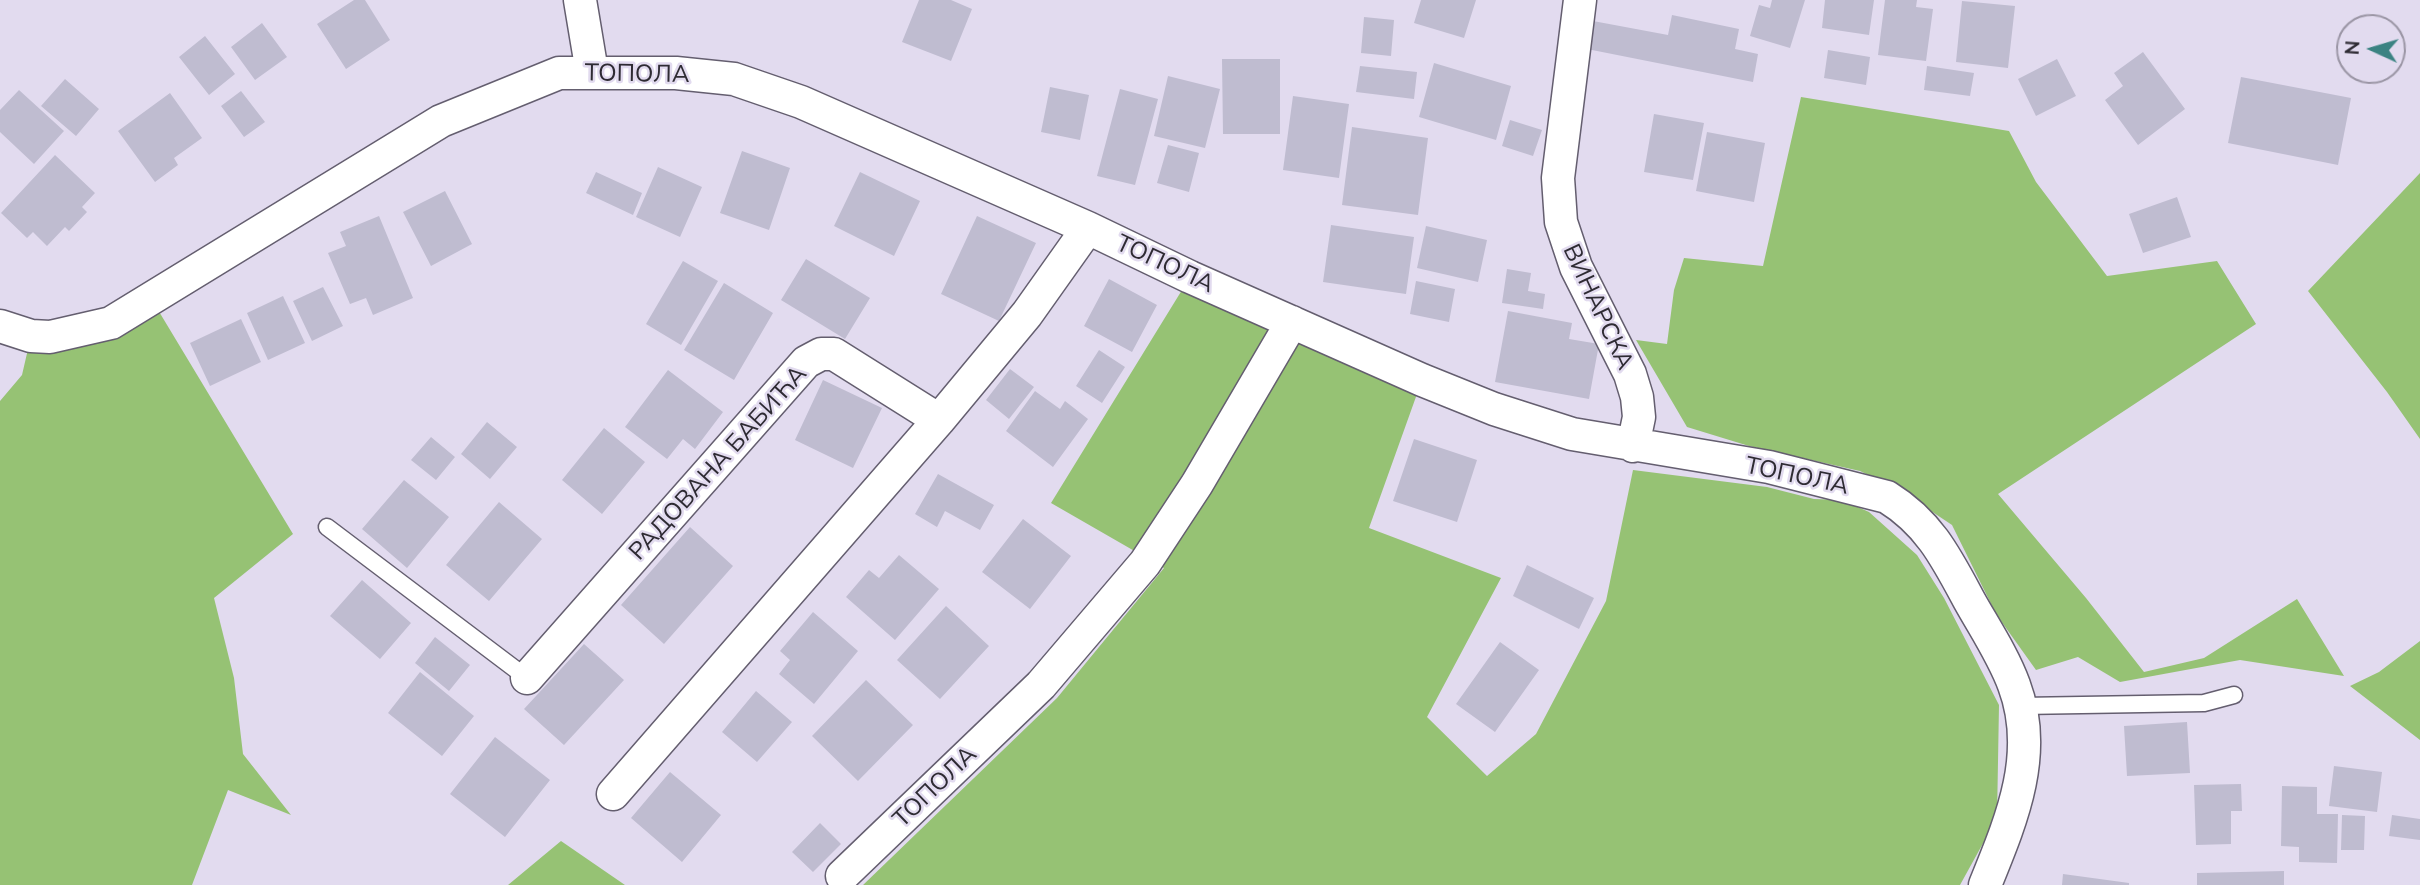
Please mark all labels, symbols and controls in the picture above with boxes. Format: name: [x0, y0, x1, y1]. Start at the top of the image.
north arrow: [2336, 14, 2406, 84]
text: N: [2340, 40, 2365, 56]
street label: ТОПОЛА: [584, 59, 690, 89]
street label: ТОПОЛА: [1111, 229, 1219, 299]
street label: ВИНАРСКА: [1556, 240, 1640, 374]
street label: РАДОВАНА БАБИЋА: [623, 360, 813, 566]
street label: ТОПОЛА: [1743, 451, 1851, 501]
street label: ТОПОЛА: [887, 740, 983, 834]

